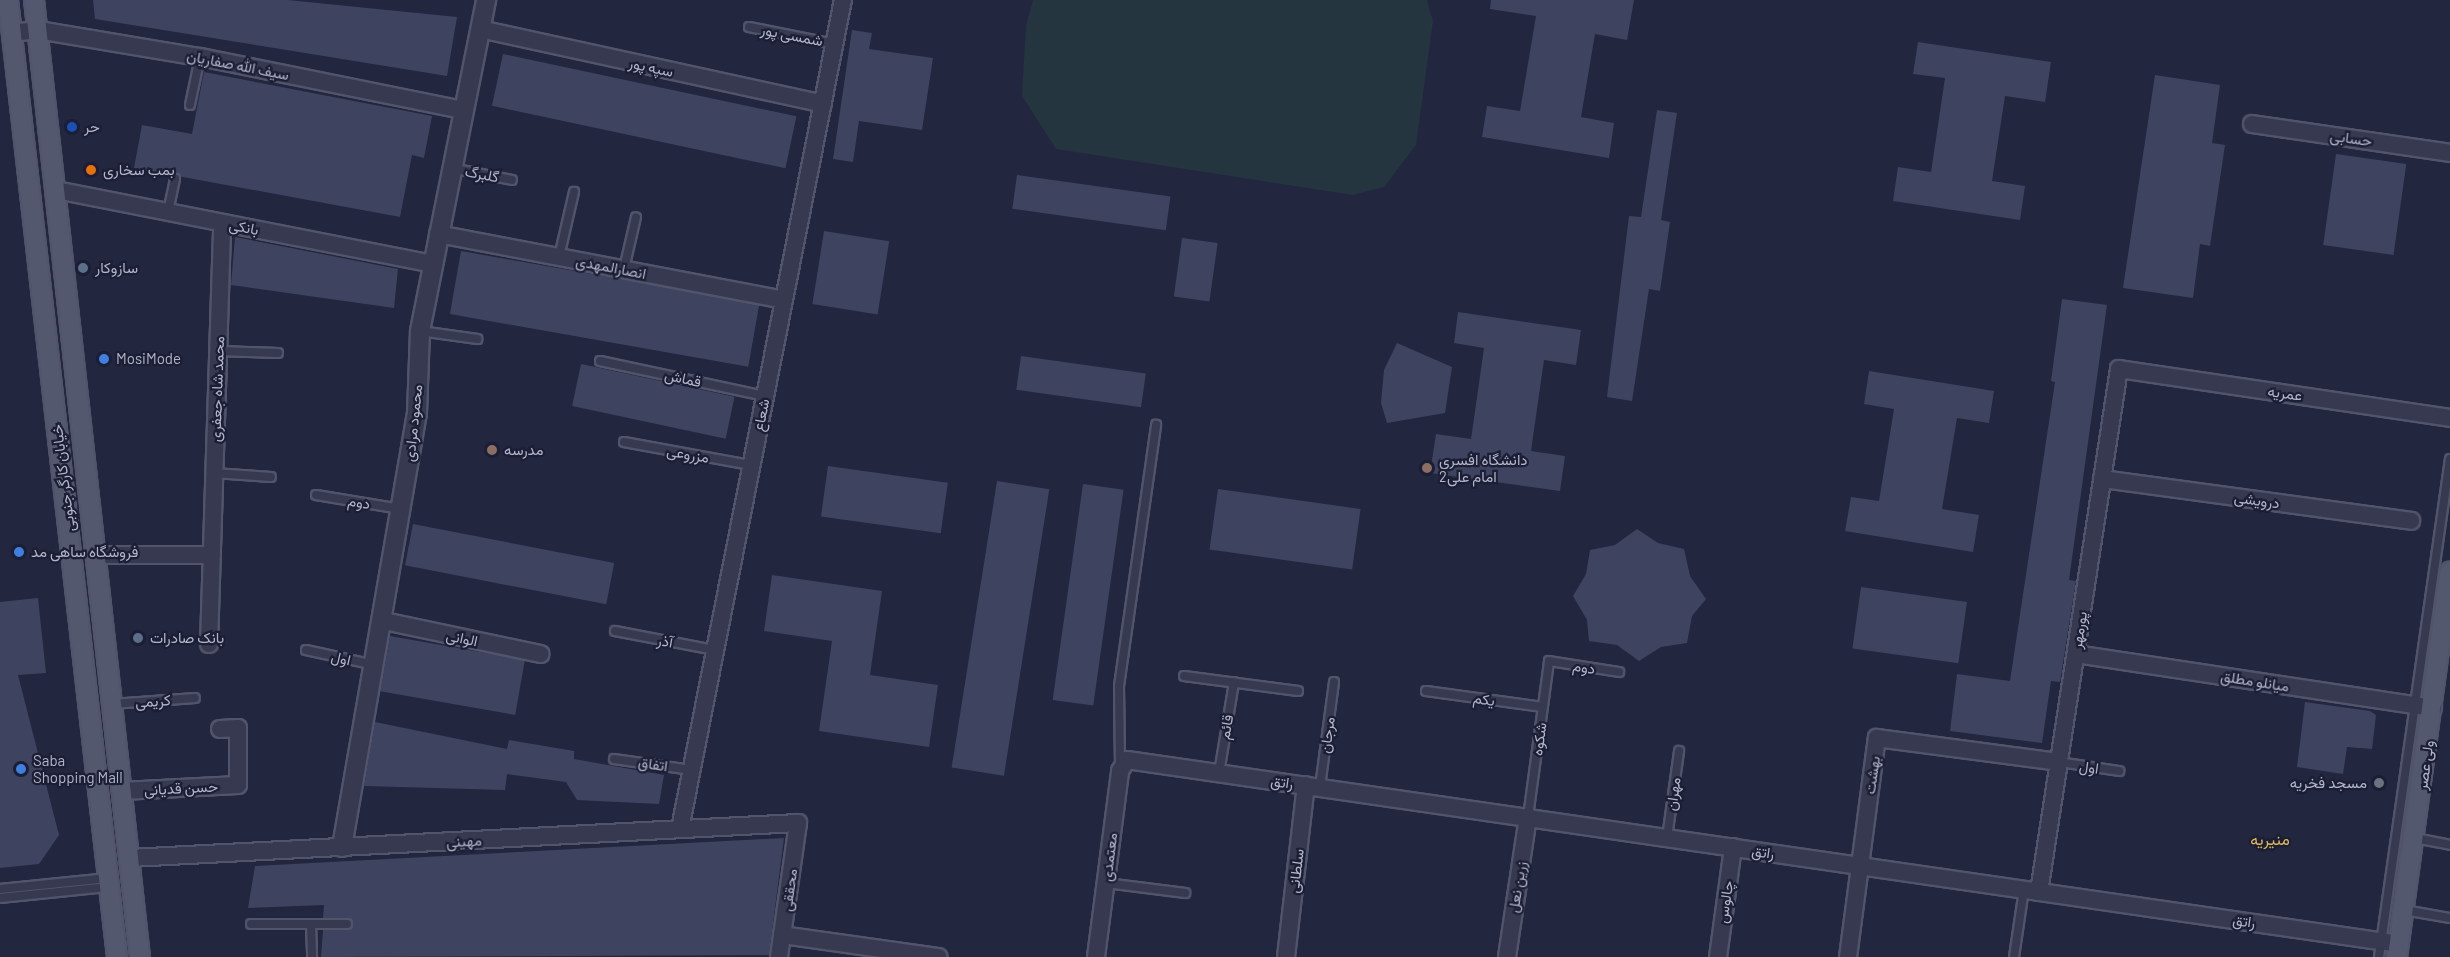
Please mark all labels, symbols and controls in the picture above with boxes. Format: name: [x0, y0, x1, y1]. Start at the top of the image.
street label: شمسی پور: [759, 20, 825, 50]
street label: سیف الله صفاریان: [185, 46, 291, 84]
street label: سپه پور: [627, 53, 675, 81]
place label: حر: [84, 118, 100, 136]
marker: حر: [65, 120, 79, 134]
street label: حسابی: [2329, 126, 2373, 150]
place label: بمب سخاری: [103, 161, 175, 179]
street label: گلبرگ: [464, 162, 500, 186]
marker: بمب سخاری: [84, 163, 98, 177]
street label: بانکی: [228, 215, 260, 239]
street label: انصارالمهدی: [574, 251, 648, 283]
place label: سازوکار: [95, 259, 138, 277]
marker: سازوکار: [76, 261, 90, 275]
street label: محمد شاه جعفری: [206, 336, 228, 442]
place label: MosiMode: [116, 350, 181, 368]
marker: MosiMode: [97, 352, 111, 366]
street label: قماش: [663, 365, 703, 391]
street label: عمریه: [2267, 382, 2303, 404]
street label: محمود مرادی: [400, 383, 426, 463]
street label: شعاع: [749, 397, 773, 433]
street label: خیابان کارگر جنوبی: [47, 423, 79, 533]
place label: مدرسه: [504, 441, 544, 459]
street label: مزروعی: [665, 441, 711, 467]
marker: مدرسه: [485, 443, 499, 457]
place label: دانشگاه افسری امام علی2: [1439, 450, 1528, 485]
marker: دانشگاه افسری امام علی2: [1420, 461, 1434, 475]
street label: درویشی: [2233, 488, 2281, 512]
street label: دوم: [346, 491, 372, 513]
place label: فروشگاه ساهی مد: [31, 543, 138, 561]
marker: فروشگاه ساهی مد: [12, 545, 26, 559]
street label: پورمهر: [2067, 610, 2091, 650]
street label: الوانی: [444, 626, 480, 650]
place label: بانک صادرات: [150, 629, 224, 647]
marker: بانک صادرات: [131, 631, 145, 645]
street label: آذر: [656, 631, 674, 651]
street label: اول: [329, 647, 353, 669]
street label: دوم: [1571, 656, 1597, 678]
street label: میانلو مطلق: [2219, 667, 2291, 695]
street label: یکم: [1472, 689, 1496, 709]
street label: کریمی: [135, 691, 171, 711]
street label: قائم: [1215, 713, 1237, 741]
street label: مرجان: [1316, 716, 1338, 754]
street label: شکوه: [1528, 721, 1550, 757]
street label: ولی عصر: [2413, 739, 2437, 791]
place label: Saba Shopping Mall: [33, 751, 123, 786]
street label: اتفاق: [637, 753, 669, 775]
street label: بهشت: [1860, 755, 1884, 795]
street label: اول: [2078, 757, 2100, 777]
marker: Saba Shopping Mall: [14, 762, 28, 776]
street label: راتق: [1269, 771, 1295, 793]
place label: مسجد فخریه: [2290, 774, 2367, 792]
street label: مهران: [1662, 776, 1684, 812]
marker: مسجد فخریه: [2372, 776, 2386, 790]
street label: حسن قدیانی: [144, 777, 218, 799]
district label: منیریه: [2250, 829, 2290, 849]
street label: مهینی: [446, 831, 482, 851]
street label: معتمدی: [1097, 832, 1121, 882]
street label: راتق: [1750, 841, 1776, 863]
street label: سلطانی: [1284, 848, 1308, 894]
street label: زرین نعل: [1504, 860, 1530, 914]
street label: محققی: [777, 868, 801, 912]
street label: چالوس: [1713, 880, 1737, 924]
street label: راتق: [2231, 910, 2257, 932]

